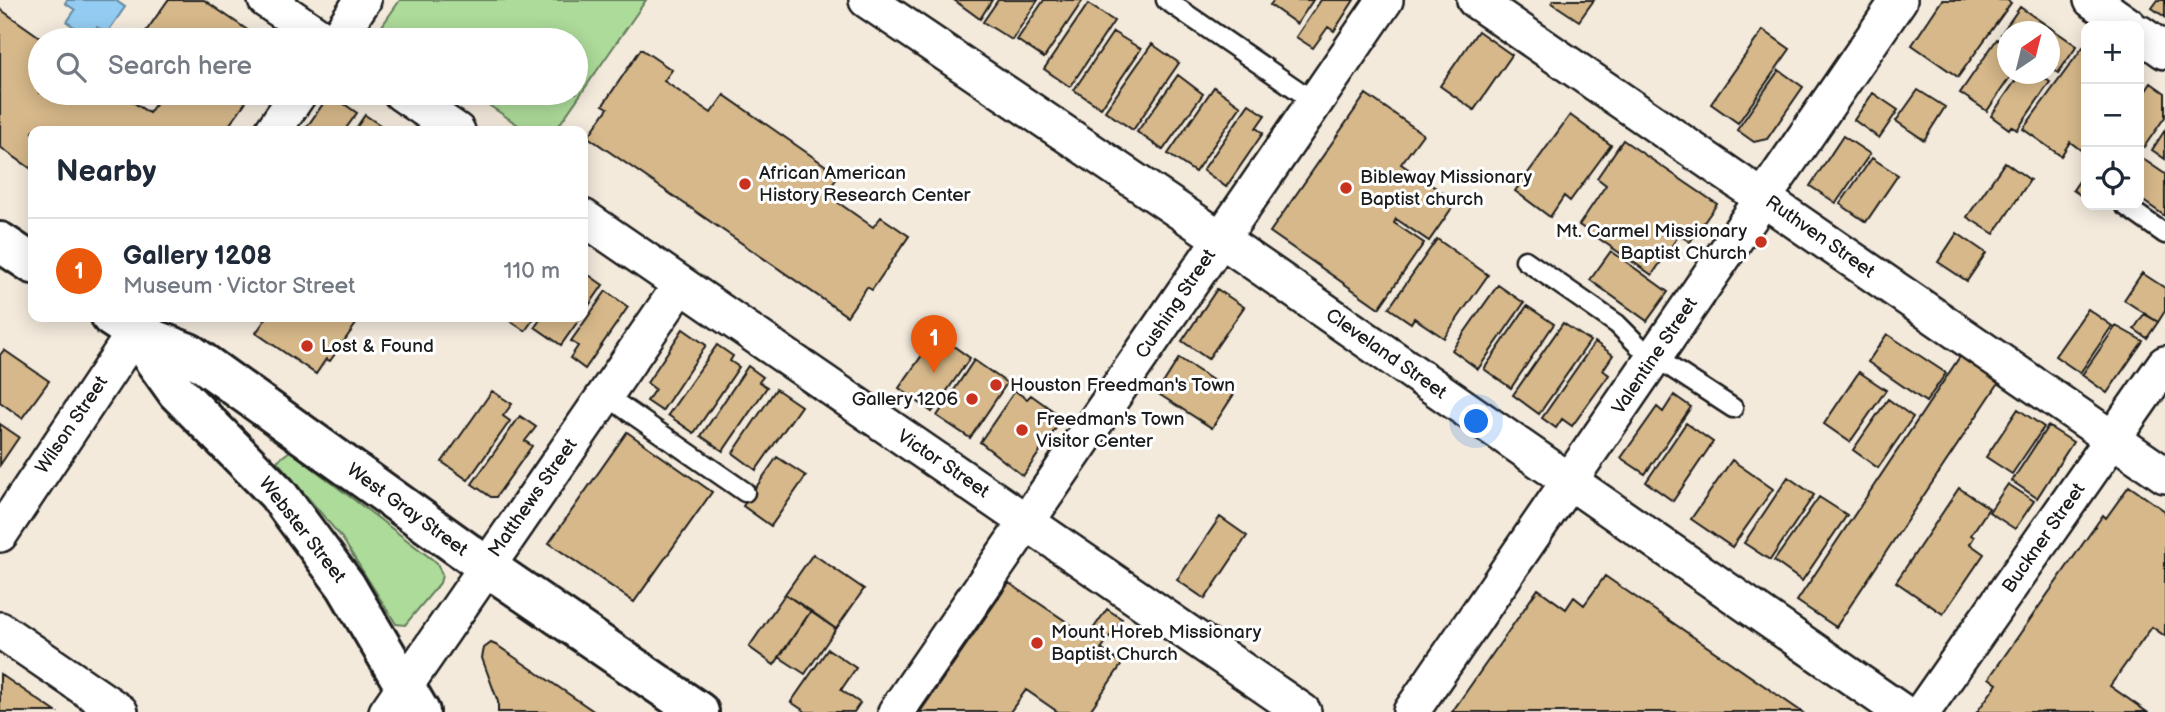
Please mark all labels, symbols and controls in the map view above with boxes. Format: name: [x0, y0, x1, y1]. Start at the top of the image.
north arrow: [1997, 21, 2060, 84]
map controls: [2081, 21, 2144, 210]
button: +: [2081, 21, 2144, 84]
search box: [28, 28, 588, 105]
icon: search: [52, 48, 90, 86]
text: Search here: [108, 51, 252, 82]
button: −: [2081, 84, 2144, 147]
button: locate: [2081, 147, 2144, 210]
text: Nearby: [56, 154, 156, 190]
place label: African American History Research Center: [759, 162, 972, 207]
place label: Bibleway Missionary Baptist church: [1360, 166, 1533, 211]
marker: African American History Research Center: [737, 176, 753, 192]
marker: Bibleway Missionary Baptist church: [1338, 180, 1354, 196]
street label: Ruthven Street: [1761, 191, 1879, 283]
place label: Mt. Carmel Missionary Baptist Church: [1556, 220, 1747, 265]
marker: Mt. Carmel Missionary Baptist Church: [1753, 234, 1769, 250]
text: Gallery 1208: [123, 241, 272, 272]
street label: Cushing Street: [1131, 245, 1221, 363]
text: 1: [74, 257, 84, 285]
text: 110 m: [503, 257, 560, 285]
text: Museum · Victor Street: [123, 272, 355, 300]
street label: Valentine Street: [1607, 293, 1703, 419]
street label: Cleveland Street: [1321, 304, 1451, 404]
pin: 1: [911, 315, 957, 373]
place label: Lost & Found: [321, 335, 434, 358]
marker: Lost & Found: [299, 338, 315, 354]
street label: Wilson Street: [31, 372, 113, 478]
place label: Houston Freedman's Town: [1010, 374, 1235, 397]
marker: Houston Freedman's Town: [988, 377, 1004, 393]
place label: Gallery 1206: [852, 388, 958, 411]
marker: Gallery 1206: [964, 391, 980, 407]
your location: [1459, 404, 1493, 438]
place label: Freedman's Town Visitor Center: [1036, 408, 1185, 453]
marker: Freedman's Town Visitor Center: [1014, 422, 1030, 438]
street label: Victor Street: [893, 425, 994, 503]
street label: Matthews Street: [484, 434, 583, 562]
street label: West Gray Street: [342, 458, 472, 562]
street label: Webster Street: [254, 473, 351, 588]
street label: Buckner Street: [1998, 479, 2090, 597]
place label: Mount Horeb Missionary Baptist Church: [1051, 621, 1262, 666]
marker: Mount Horeb Missionary Baptist Church: [1029, 635, 1045, 651]

